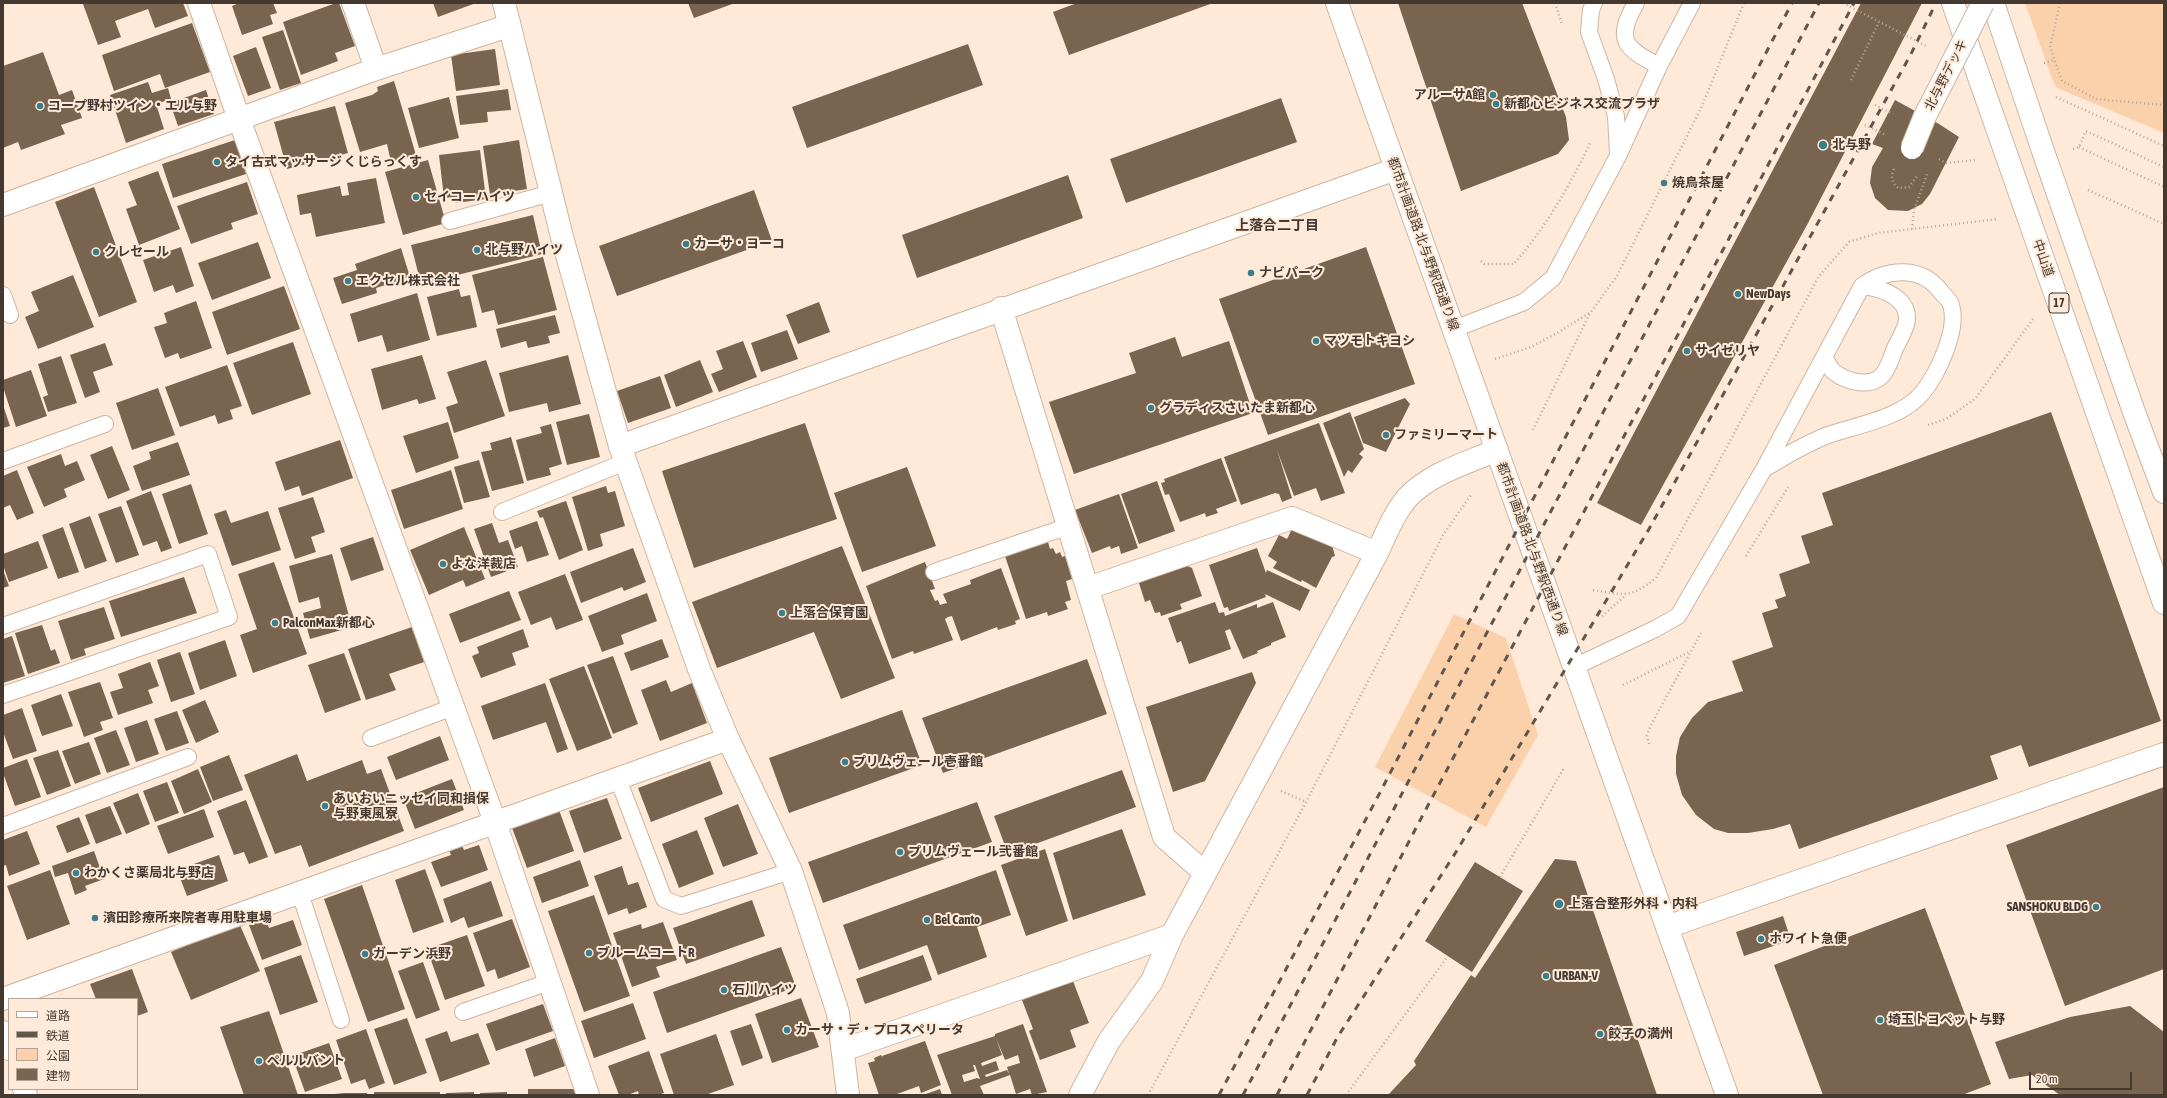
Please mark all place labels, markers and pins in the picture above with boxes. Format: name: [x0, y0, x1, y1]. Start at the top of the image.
place label: アルーサA館: [1414, 87, 1485, 103]
marker: アルーサA館: [1488, 90, 1498, 100]
place label: 新都心ビジネス交流プラザ: [1504, 96, 1660, 112]
place label: コープ野村ツイン・エル与野: [48, 98, 217, 114]
marker: 新都心ビジネス交流プラザ: [1491, 99, 1501, 109]
marker: コープ野村ツイン・エル与野: [35, 101, 45, 111]
place label: 北与野: [1832, 137, 1871, 153]
marker: 北与野: [1817, 139, 1829, 151]
place label: タイ古式マッサージ くじらっくす: [225, 154, 422, 170]
marker: タイ古式マッサージ くじらっくす: [212, 157, 222, 167]
place label: 焼鳥茶屋: [1672, 175, 1724, 191]
marker: 焼鳥茶屋: [1659, 178, 1669, 188]
place label: セイコーハイツ: [424, 189, 515, 205]
marker: セイコーハイツ: [411, 192, 421, 202]
place label: カーサ・ヨーコ: [694, 236, 785, 252]
marker: カーサ・ヨーコ: [681, 239, 691, 249]
place label: 北与野ハイツ: [485, 242, 563, 258]
place label: クレセール: [104, 244, 169, 260]
marker: 北与野ハイツ: [472, 245, 482, 255]
marker: クレセール: [91, 247, 101, 257]
place label: ナビパーク: [1259, 265, 1324, 281]
marker: ナビパーク: [1246, 268, 1256, 278]
place label: エクセル株式会社: [356, 273, 460, 289]
marker: エクセル株式会社: [343, 276, 353, 286]
place label: NewDays: [1746, 286, 1790, 302]
marker: NewDays: [1733, 289, 1743, 299]
place label: マツモトキヨシ: [1324, 333, 1415, 349]
marker: マツモトキヨシ: [1311, 336, 1321, 346]
place label: サイゼリヤ: [1695, 343, 1760, 359]
marker: サイゼリヤ: [1682, 346, 1692, 356]
place label: グラディスさいたま新都心: [1159, 400, 1315, 416]
marker: グラディスさいたま新都心: [1146, 403, 1156, 413]
place label: ファミリーマート: [1394, 427, 1498, 443]
marker: ファミリーマート: [1381, 430, 1391, 440]
place label: よな洋裁店: [451, 556, 516, 572]
marker: よな洋裁店: [438, 559, 448, 569]
place label: 上落合保育園: [790, 605, 868, 621]
marker: 上落合保育園: [777, 608, 787, 618]
place label: PalconMax新都心: [283, 615, 375, 631]
marker: PalconMax新都心: [270, 618, 280, 628]
place label: プリムヴェール壱番館: [853, 754, 983, 770]
marker: プリムヴェール壱番館: [840, 757, 850, 767]
place label: あいおいニッセイ同和損保 与野東風寮: [333, 791, 489, 822]
marker: あいおいニッセイ同和損保 与野東風寮: [320, 801, 330, 811]
place label: プリムヴェール弐番館: [908, 844, 1038, 860]
marker: プリムヴェール弐番館: [895, 847, 905, 857]
place label: わかくさ薬局北与野店: [84, 865, 214, 881]
marker: わかくさ薬局北与野店: [71, 868, 81, 878]
place label: 上落合整形外科・内科: [1568, 896, 1698, 912]
marker: 上落合整形外科・内科: [1553, 898, 1565, 910]
place label: SANSHOKU BLDG: [2007, 899, 2088, 915]
marker: SANSHOKU BLDG: [2091, 902, 2101, 912]
place label: 濱田診療所来院者専用駐車場: [103, 910, 272, 926]
place label: Bel Canto: [935, 912, 980, 928]
marker: 濱田診療所来院者専用駐車場: [90, 913, 100, 923]
marker: Bel Canto: [922, 915, 932, 925]
place label: ホワイト急便: [1769, 931, 1847, 947]
marker: ホワイト急便: [1756, 934, 1766, 944]
place label: ブルームコートR: [597, 945, 694, 961]
place label: ガーデン浜野: [373, 946, 451, 962]
marker: ブルームコートR: [584, 948, 594, 958]
marker: ガーデン浜野: [360, 949, 370, 959]
place label: URBAN-V: [1554, 968, 1598, 984]
marker: URBAN-V: [1541, 971, 1551, 981]
place label: 石川ハイツ: [732, 982, 797, 998]
marker: 石川ハイツ: [719, 985, 729, 995]
place label: 埼玉トヨペット与野: [1888, 1012, 2005, 1028]
marker: 埼玉トヨペット与野: [1875, 1015, 1885, 1025]
place label: カーサ・デ・プロスペリータ: [795, 1022, 964, 1038]
marker: カーサ・デ・プロスペリータ: [782, 1025, 792, 1035]
place label: 餃子の満州: [1608, 1026, 1673, 1042]
marker: 餃子の満州: [1595, 1029, 1605, 1039]
place label: ペルルバント: [267, 1053, 345, 1069]
marker: ペルルバント: [254, 1056, 264, 1066]

